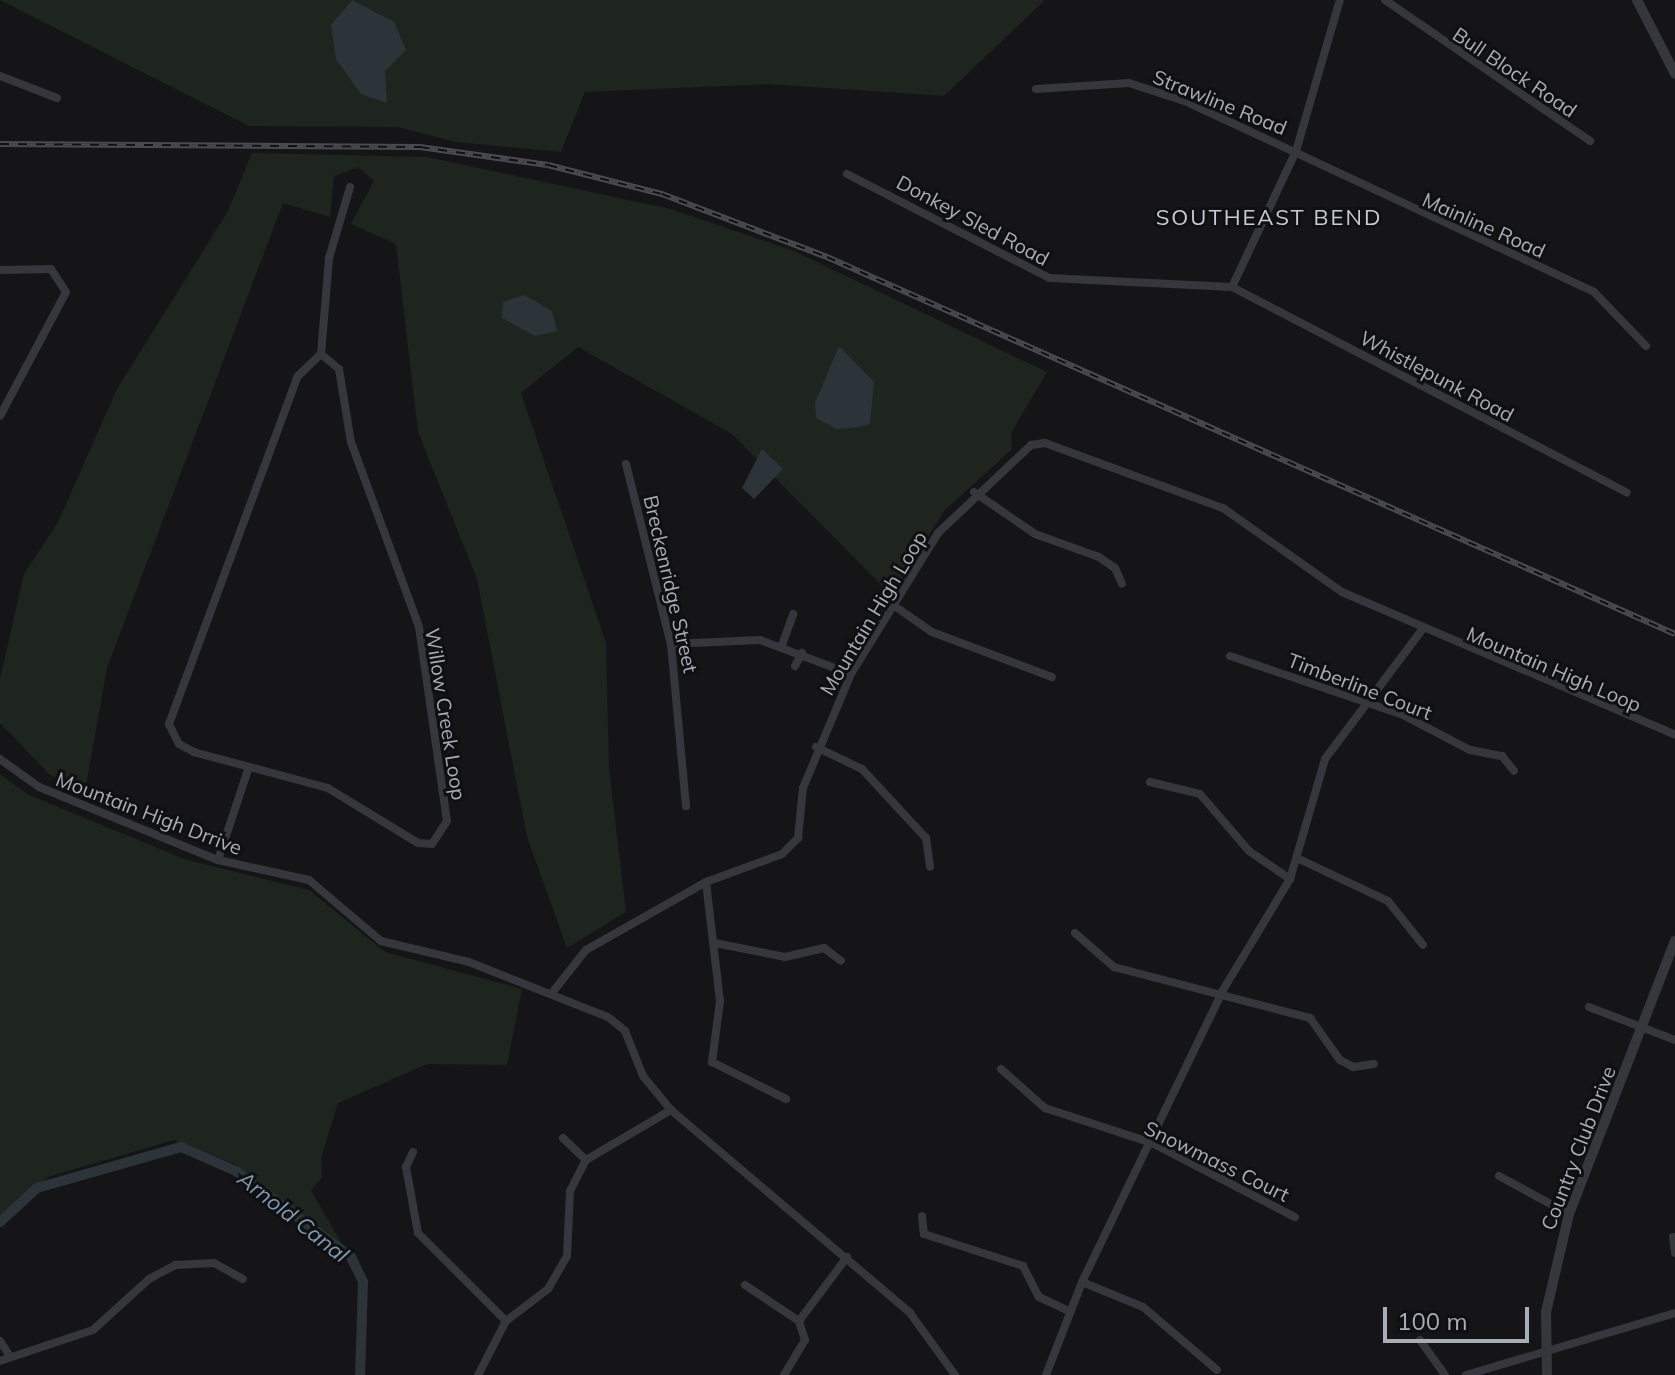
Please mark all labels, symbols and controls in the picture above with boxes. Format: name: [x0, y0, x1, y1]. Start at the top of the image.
street label: Bull Block Road: [1449, 22, 1581, 122]
street label: Strawline Road: [1150, 64, 1290, 140]
street label: Donkey Sled Road: [893, 170, 1053, 270]
street label: Mainline Road: [1419, 187, 1549, 263]
district label: SOUTHEAST BEND: [1156, 205, 1382, 231]
street label: Whistlepunk Road: [1356, 325, 1518, 427]
street label: Breckenridge Street: [639, 493, 703, 675]
street label: Mountain High Loop: [814, 527, 932, 699]
street label: Mountain High Loop: [1463, 621, 1645, 717]
street label: Willow Creek Loop: [421, 626, 471, 802]
street label: Timberline Court: [1284, 647, 1436, 725]
street label: Mountain High Drrive: [53, 766, 245, 860]
street label: Country Club Drive: [1536, 1063, 1620, 1233]
street label: Snowmass Court: [1141, 1116, 1293, 1206]
water label: Arnold Canal: [232, 1166, 354, 1268]
scale bar: [1387, 1291, 1533, 1341]
text: 100 m: [1397, 1306, 1468, 1336]

